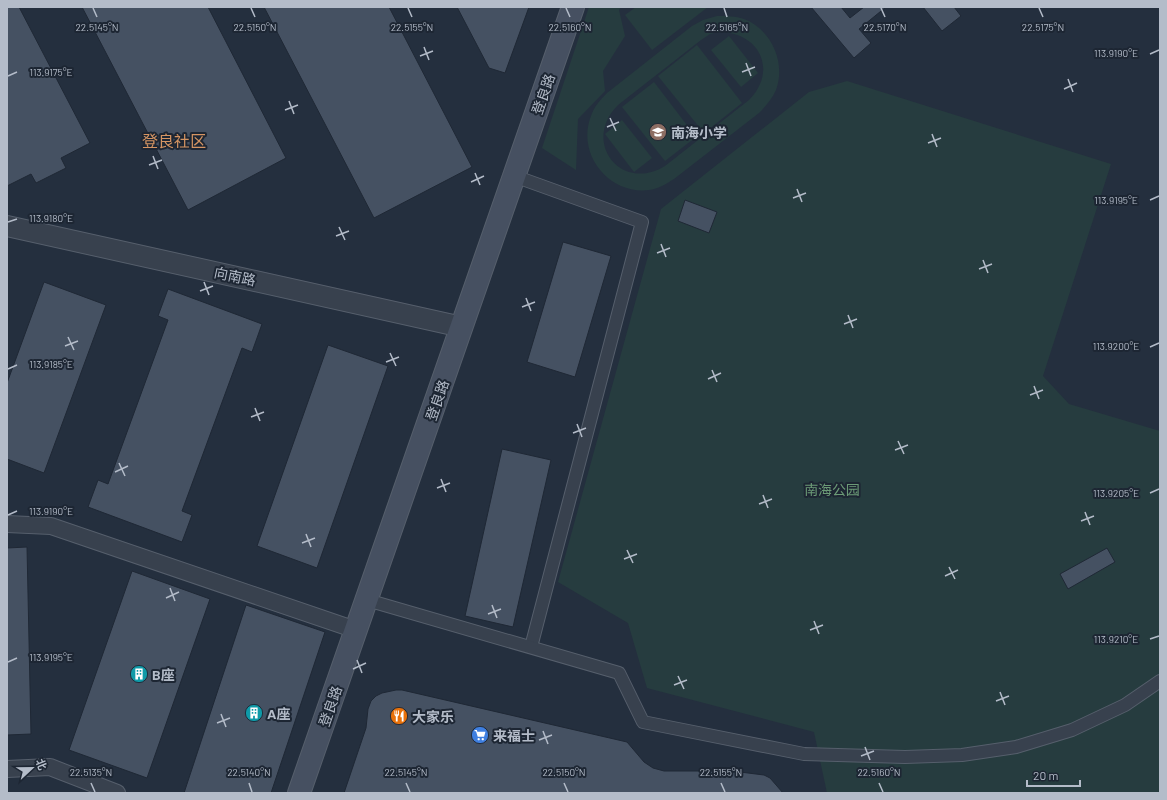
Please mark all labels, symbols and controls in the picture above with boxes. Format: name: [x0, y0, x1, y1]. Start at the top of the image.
text: 22.5145°N: [75, 21, 119, 33]
text: 22.5150°N: [233, 21, 277, 33]
text: 22.5155°N: [391, 21, 433, 33]
text: 22.5160°N: [548, 21, 592, 33]
text: 22.5165°N: [706, 21, 748, 33]
text: 22.5170°N: [864, 21, 906, 33]
text: 22.5175°N: [1022, 21, 1064, 33]
text: 113.9190°E: [1094, 47, 1138, 59]
text: 113.9175°E: [29, 66, 73, 78]
street label: 登良路: [528, 71, 558, 117]
school or university icon: 南海小学: [648, 122, 668, 142]
place label: 南海小学: [671, 124, 727, 141]
district label: 登良社区: [142, 131, 206, 150]
text: 113.9195°E: [1094, 194, 1138, 206]
text: 113.9180°E: [29, 212, 73, 224]
street label: 向南路: [213, 263, 257, 289]
text: 113.9200°E: [1093, 340, 1139, 352]
text: 113.9185°E: [29, 358, 73, 370]
street label: 登良路: [422, 377, 452, 423]
park label: 南海公园: [804, 481, 860, 498]
text: 113.9205°E: [1093, 487, 1139, 499]
text: 113.9190°E: [29, 505, 73, 517]
text: 113.9210°E: [1094, 633, 1138, 645]
text: 113.9195°E: [29, 651, 73, 663]
building icon: B座: [129, 664, 149, 684]
place label: B座: [152, 666, 175, 683]
street label: 登良路: [315, 683, 345, 729]
building icon: A座: [244, 703, 264, 723]
place label: A座: [267, 705, 290, 722]
restaurant icon: 大家乐: [389, 706, 409, 726]
place label: 大家乐: [412, 708, 454, 725]
supermarket icon: 来福士: [470, 725, 490, 745]
place label: 来福士: [493, 727, 535, 744]
north arrow: [12, 748, 52, 788]
text: 北: [34, 757, 50, 772]
scale bar: [1027, 762, 1080, 788]
text: 22.5135°N: [70, 766, 112, 778]
text: 22.5140°N: [227, 766, 271, 778]
text: 22.5145°N: [384, 766, 428, 778]
text: 22.5150°N: [542, 766, 586, 778]
text: 22.5155°N: [700, 766, 742, 778]
text: 22.5160°N: [857, 766, 901, 778]
text: 20 m: [1033, 768, 1059, 782]

